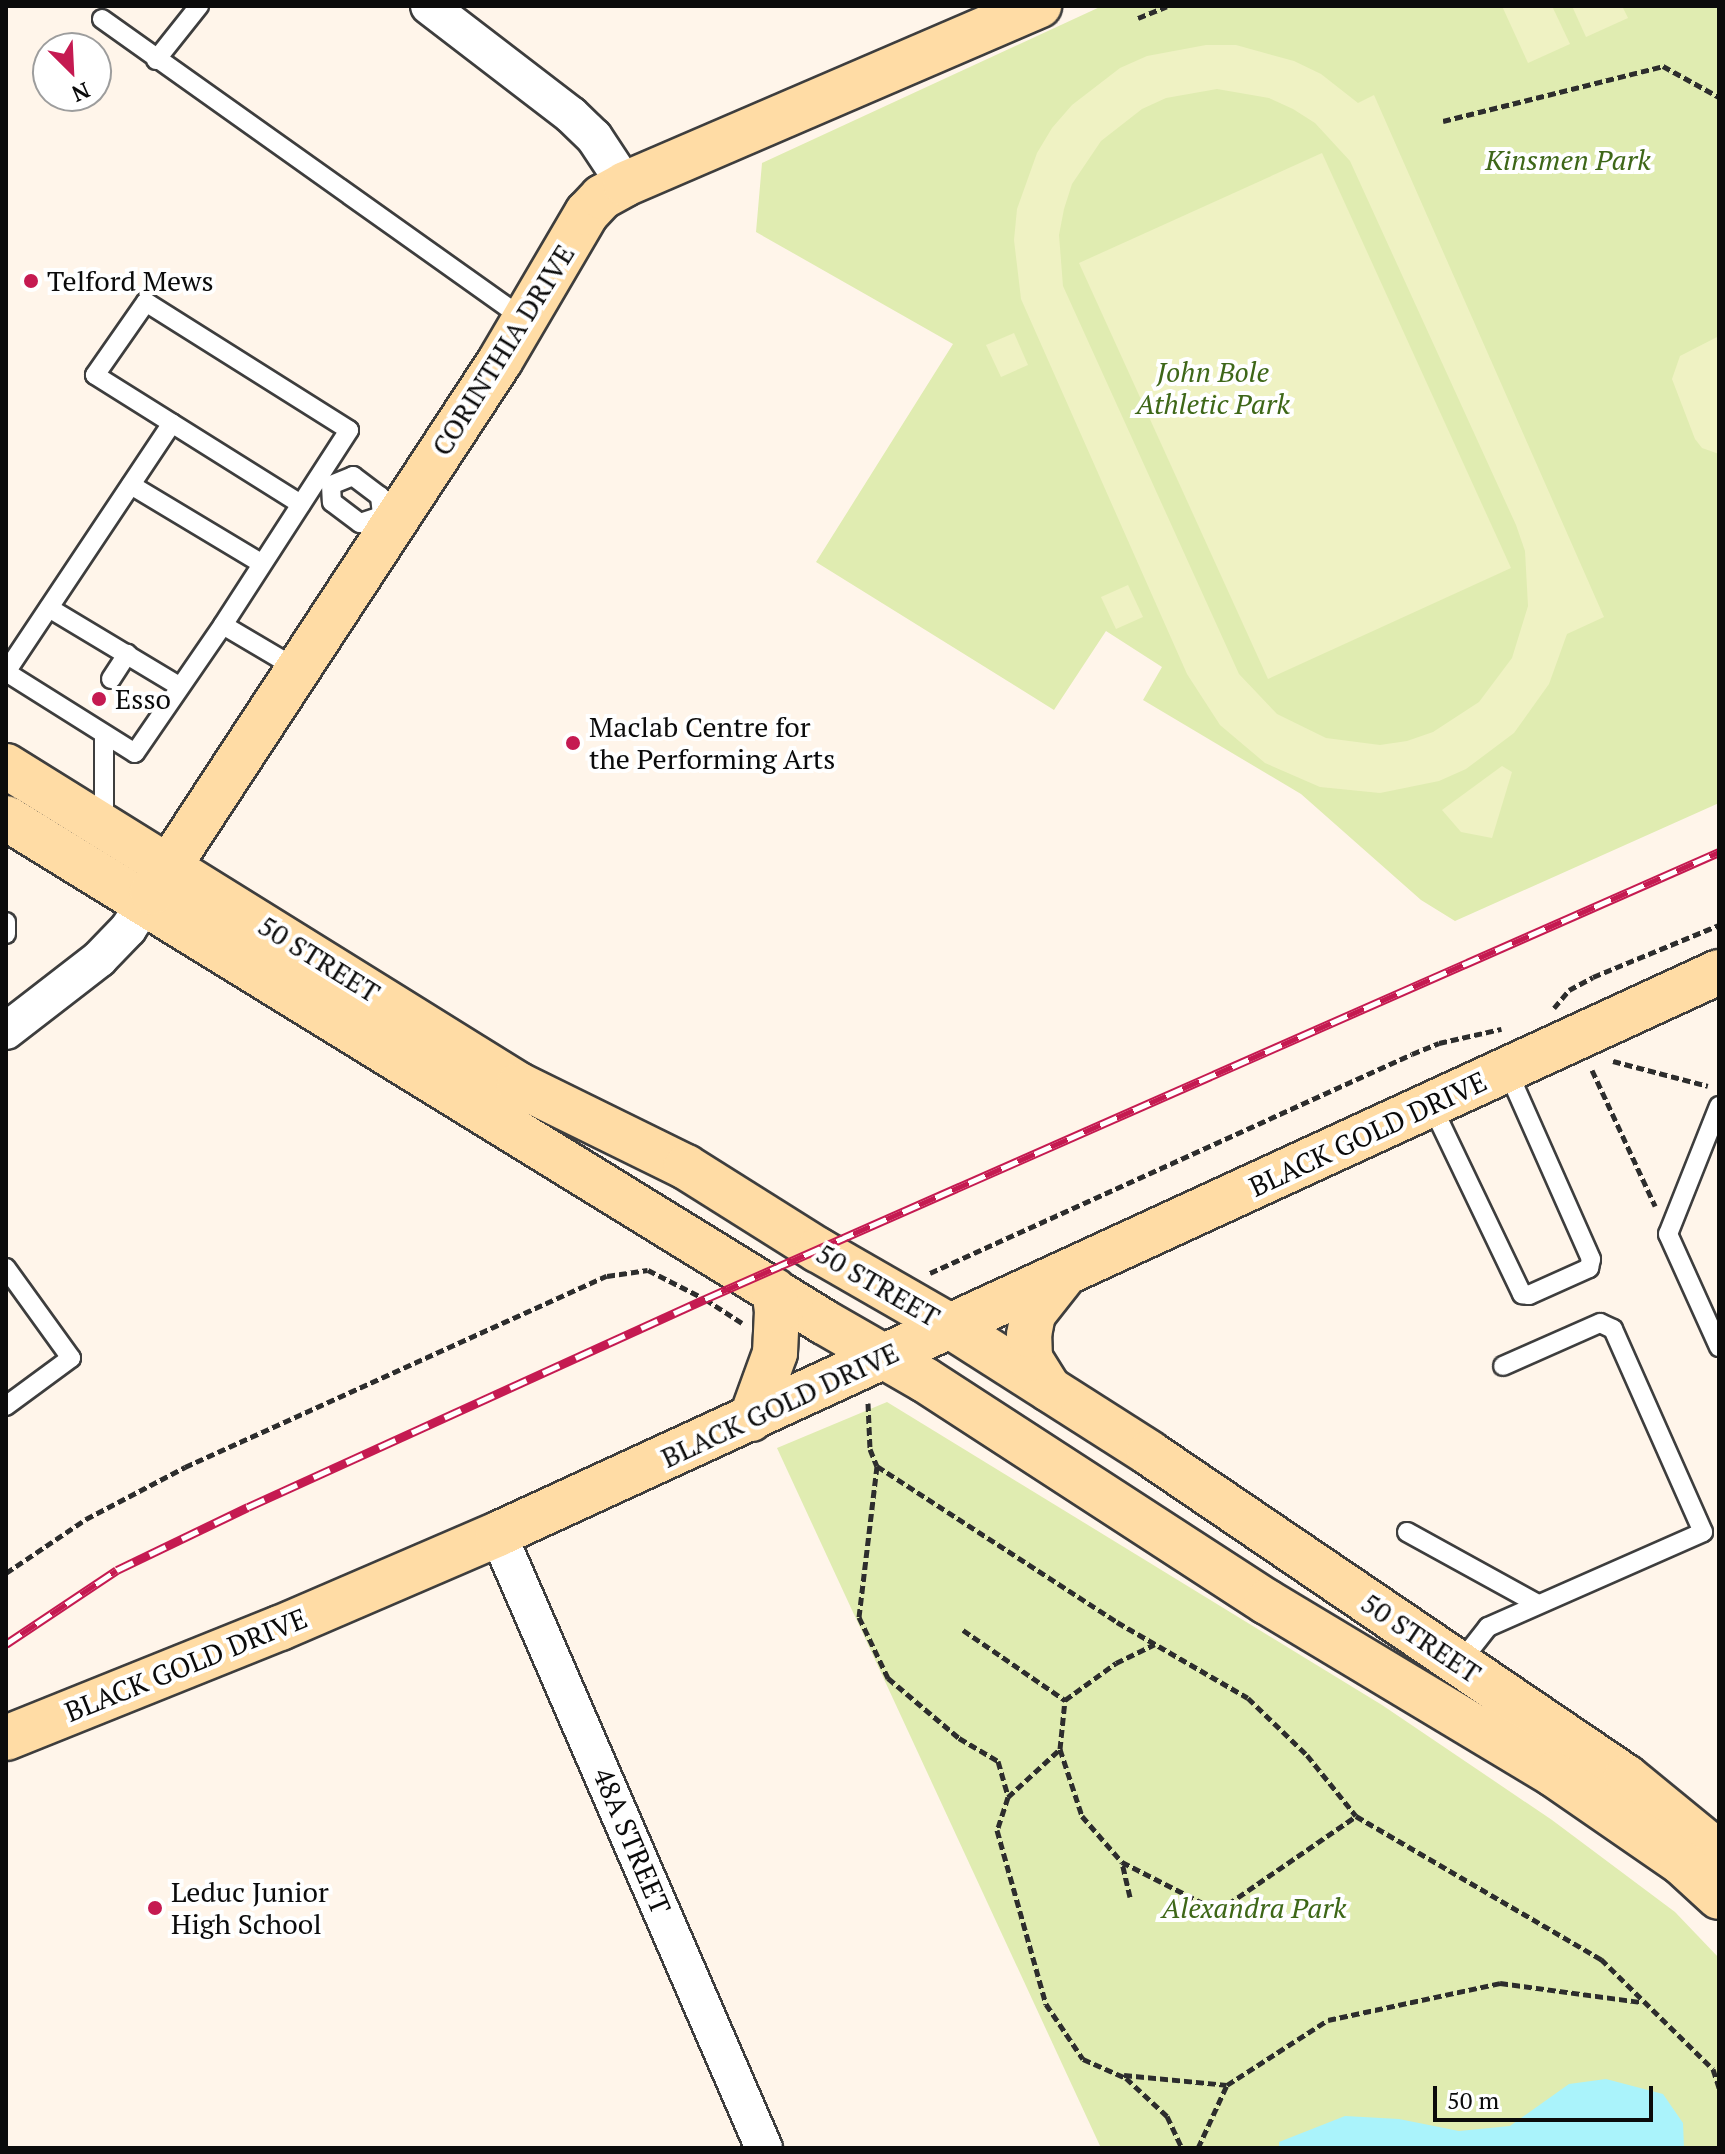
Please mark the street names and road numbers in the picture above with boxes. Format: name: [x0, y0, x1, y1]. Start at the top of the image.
street label: CORINTHIA DRIVE: [424, 238, 582, 462]
street label: 50 STREET: [252, 909, 386, 1009]
street label: BLACK GOLD DRIVE: [1244, 1064, 1492, 1204]
street label: 50 STREET: [810, 1236, 946, 1334]
street label: BLACK GOLD DRIVE: [656, 1335, 904, 1475]
street label: 50 STREET: [1355, 1586, 1487, 1690]
street label: BLACK GOLD DRIVE: [60, 1601, 312, 1729]
street label: 48A STREET: [586, 1763, 678, 1919]

